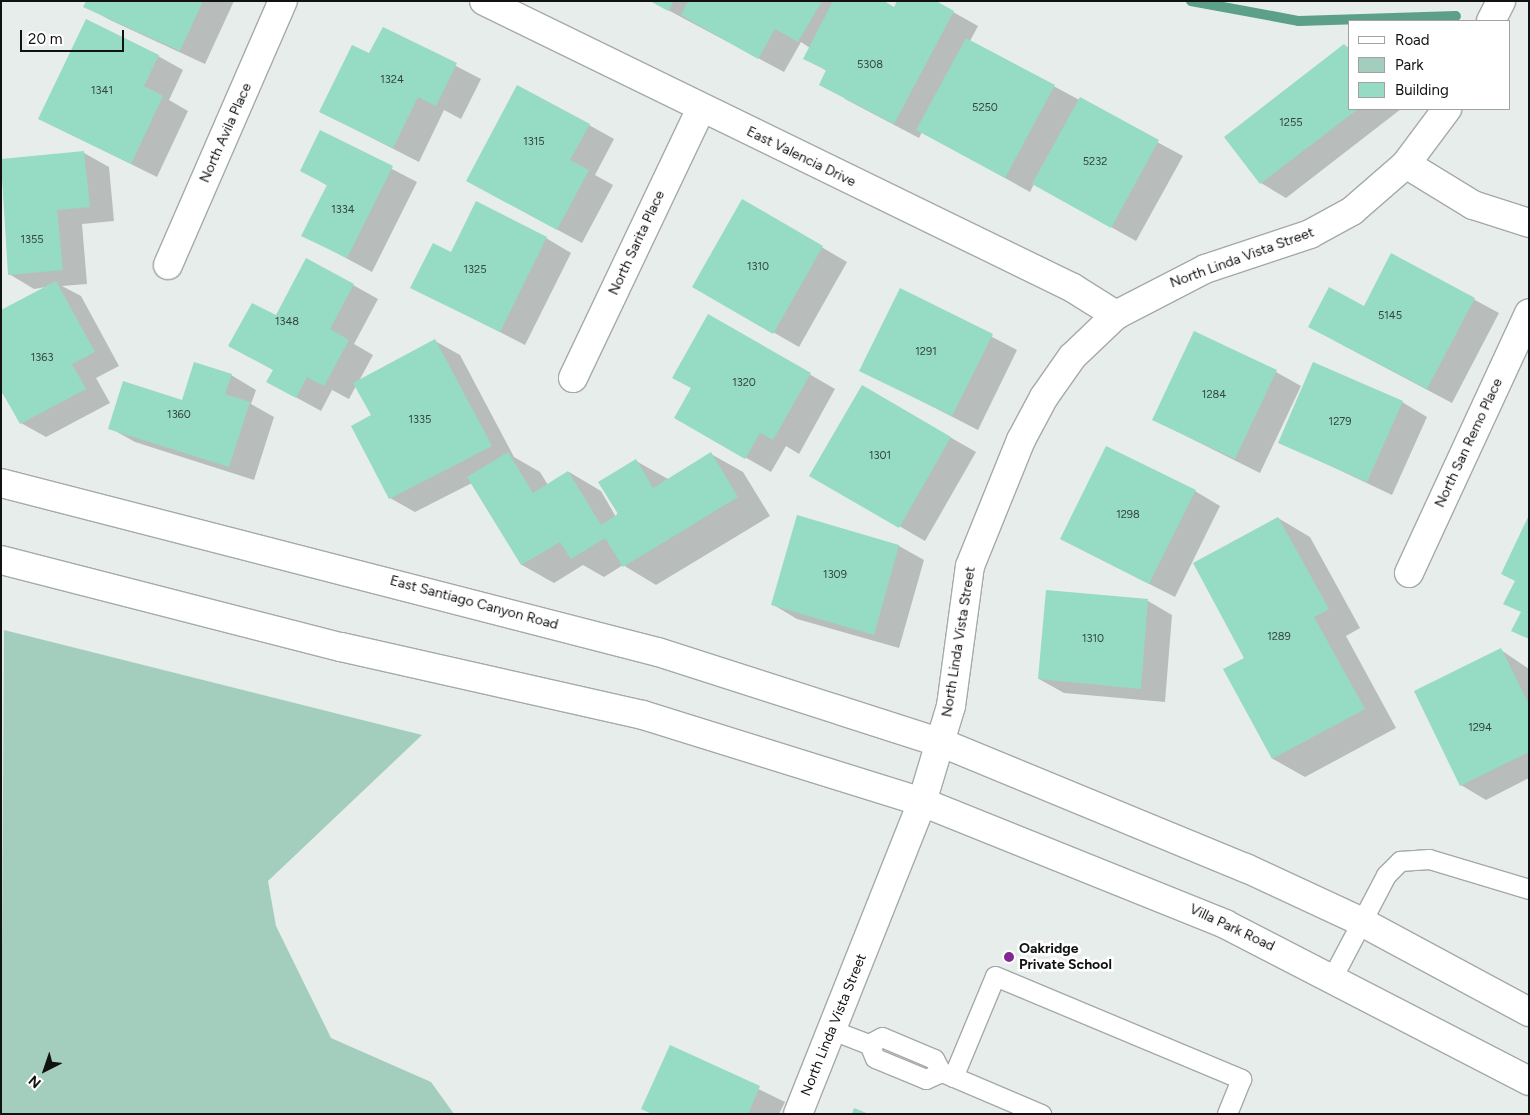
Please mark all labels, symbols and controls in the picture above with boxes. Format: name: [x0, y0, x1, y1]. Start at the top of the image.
scale bar: [22, 20, 126, 52]
legend: [1348, 20, 1510, 110]
text: 20 m: [28, 30, 62, 48]
text: Road: [1395, 31, 1430, 49]
text: Park: [1395, 56, 1424, 74]
house number: 5308: [857, 58, 883, 72]
house number: 1324: [380, 73, 404, 87]
street label: North Avila Place: [197, 81, 255, 185]
text: Building: [1395, 81, 1449, 99]
house number: 1341: [91, 84, 113, 98]
house number: 5250: [972, 101, 998, 115]
house number: 1255: [1279, 116, 1303, 130]
street label: East Valencia Drive: [744, 123, 858, 191]
house number: 1315: [523, 135, 545, 149]
house number: 5232: [1083, 155, 1107, 169]
street label: North Sarita Place: [605, 188, 669, 298]
house number: 1334: [331, 203, 355, 217]
street label: North Linda Vista Street: [1168, 224, 1316, 292]
house number: 1355: [20, 233, 44, 247]
house number: 1310: [747, 260, 769, 274]
house number: 1325: [463, 263, 487, 277]
house number: 5145: [1378, 309, 1402, 323]
house number: 1348: [275, 315, 299, 329]
house number: 1291: [915, 345, 937, 359]
house number: 1363: [31, 351, 53, 365]
house number: 1320: [732, 376, 756, 390]
street label: North San Remo Place: [1432, 376, 1506, 510]
house number: 1284: [1202, 388, 1226, 402]
house number: 1360: [167, 408, 191, 422]
house number: 1335: [409, 413, 431, 427]
house number: 1279: [1329, 415, 1351, 429]
house number: 1301: [869, 449, 891, 463]
house number: 1298: [1116, 508, 1140, 522]
street label: North Linda Vista Street: [939, 566, 979, 718]
house number: 1309: [823, 568, 847, 582]
street label: East Santiago Canyon Road: [388, 572, 560, 634]
house number: 1289: [1267, 630, 1291, 644]
house number: 1310: [1082, 632, 1104, 646]
house number: 1294: [1468, 721, 1492, 735]
street label: Villa Park Road: [1187, 901, 1277, 955]
place label: Oakridge Private School: [1019, 941, 1112, 974]
street label: North Linda Vista Street: [798, 951, 870, 1099]
marker: Oakridge Private School: [1003, 951, 1015, 963]
north arrow: [20, 1045, 70, 1095]
text: N: [25, 1072, 44, 1092]

